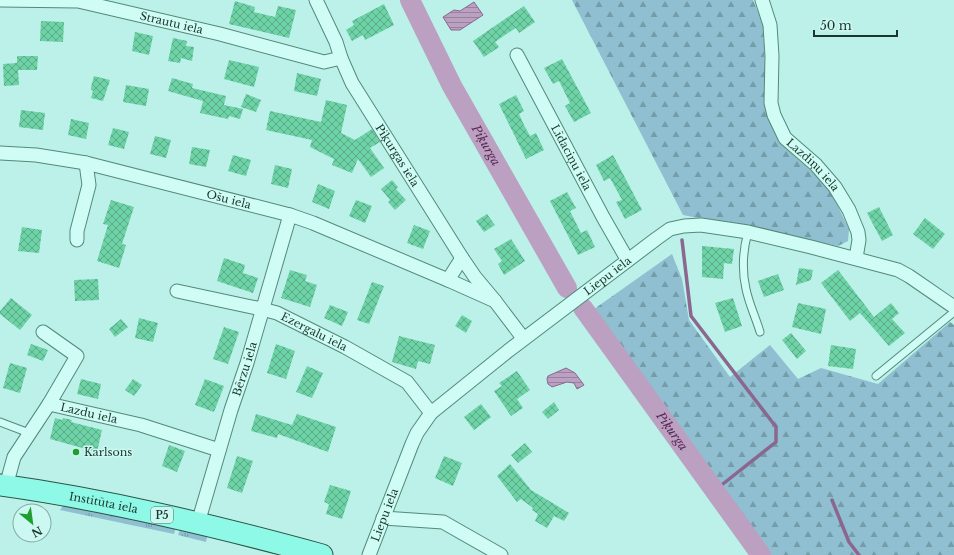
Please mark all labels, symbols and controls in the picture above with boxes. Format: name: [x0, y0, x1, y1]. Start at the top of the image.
street label: Strautu iela: [139, 9, 205, 37]
scale bar: [814, 12, 897, 38]
text: 50 m: [820, 18, 852, 33]
street label: Piķurgas iela: [373, 121, 423, 190]
water label: Piķurga: [468, 121, 504, 168]
street label: Līdaciņu iela: [548, 122, 595, 194]
street label: Lazdiņu iela: [784, 135, 843, 194]
street label: Ošu iela: [205, 187, 253, 212]
street label: Liepu iela: [581, 253, 635, 298]
street label: Ezergalu iela: [279, 309, 350, 354]
street label: Bērzu iela: [229, 339, 260, 398]
street label: Lazdu iela: [59, 400, 120, 427]
water label: Piķurga: [653, 408, 691, 454]
place label: Karlsons: [84, 445, 132, 459]
marker: Karlsons: [71, 447, 81, 457]
street label: Liepu iela: [368, 485, 401, 543]
street label: Institūta iela: [68, 489, 140, 516]
north arrow: [12, 503, 52, 543]
road number: P5: [151, 507, 173, 523]
text: N: [28, 523, 45, 541]

